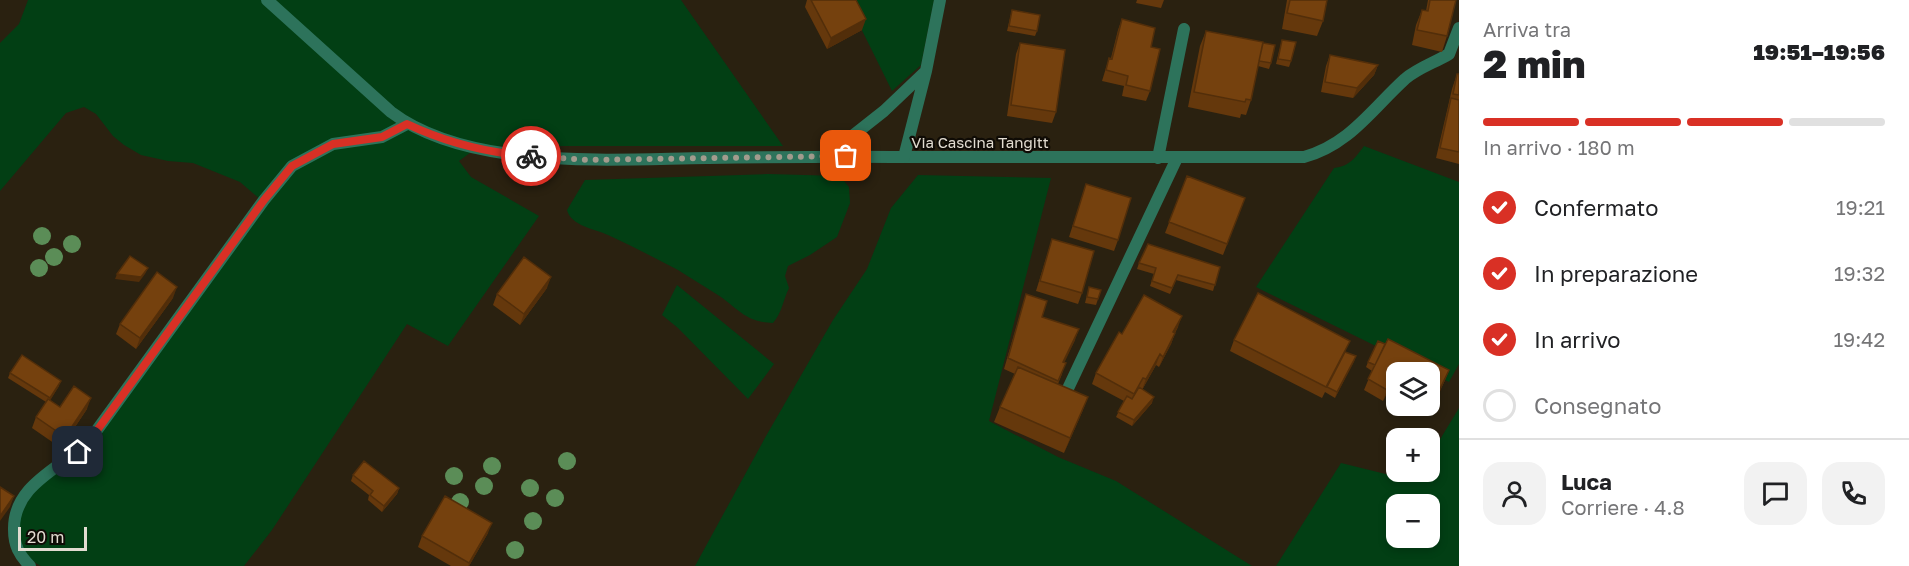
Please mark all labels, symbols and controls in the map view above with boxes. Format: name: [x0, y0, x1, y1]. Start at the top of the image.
text: Arriva tra: [1483, 17, 1571, 41]
text: 19:51–19:56: [1753, 38, 1885, 65]
text: 2 min: [1483, 40, 1586, 87]
courier: [501, 126, 561, 186]
pin: [820, 130, 871, 181]
street label: Via Cascina Tangitt: [911, 133, 1049, 151]
text: In arrivo · 180 m: [1483, 135, 1635, 159]
icon: bag: [829, 139, 862, 172]
icon: bike: [515, 140, 548, 173]
icon: check: [1483, 191, 1516, 224]
text: Confermato: [1534, 194, 1659, 221]
text: 19:21: [1836, 195, 1885, 219]
icon: check: [1483, 257, 1516, 290]
text: In preparazione: [1534, 260, 1698, 287]
text: 19:32: [1834, 261, 1885, 285]
icon: check: [1483, 323, 1516, 356]
text: In arrivo: [1534, 326, 1621, 353]
text: 19:42: [1833, 327, 1885, 351]
map controls: [1386, 362, 1440, 548]
button: layers: [1386, 362, 1440, 416]
text: Consegnato: [1534, 392, 1661, 419]
pin: [52, 426, 103, 477]
button: +: [1386, 428, 1440, 482]
icon: home: [61, 435, 94, 468]
button: person: [1483, 462, 1546, 525]
button: chat: [1744, 462, 1807, 525]
button: phone: [1822, 462, 1885, 525]
text: Luca: [1561, 468, 1612, 495]
button: −: [1386, 494, 1440, 548]
text: Corriere · 4.8: [1561, 495, 1685, 519]
scale bar: [18, 524, 87, 552]
text: 20 m: [27, 527, 64, 547]

